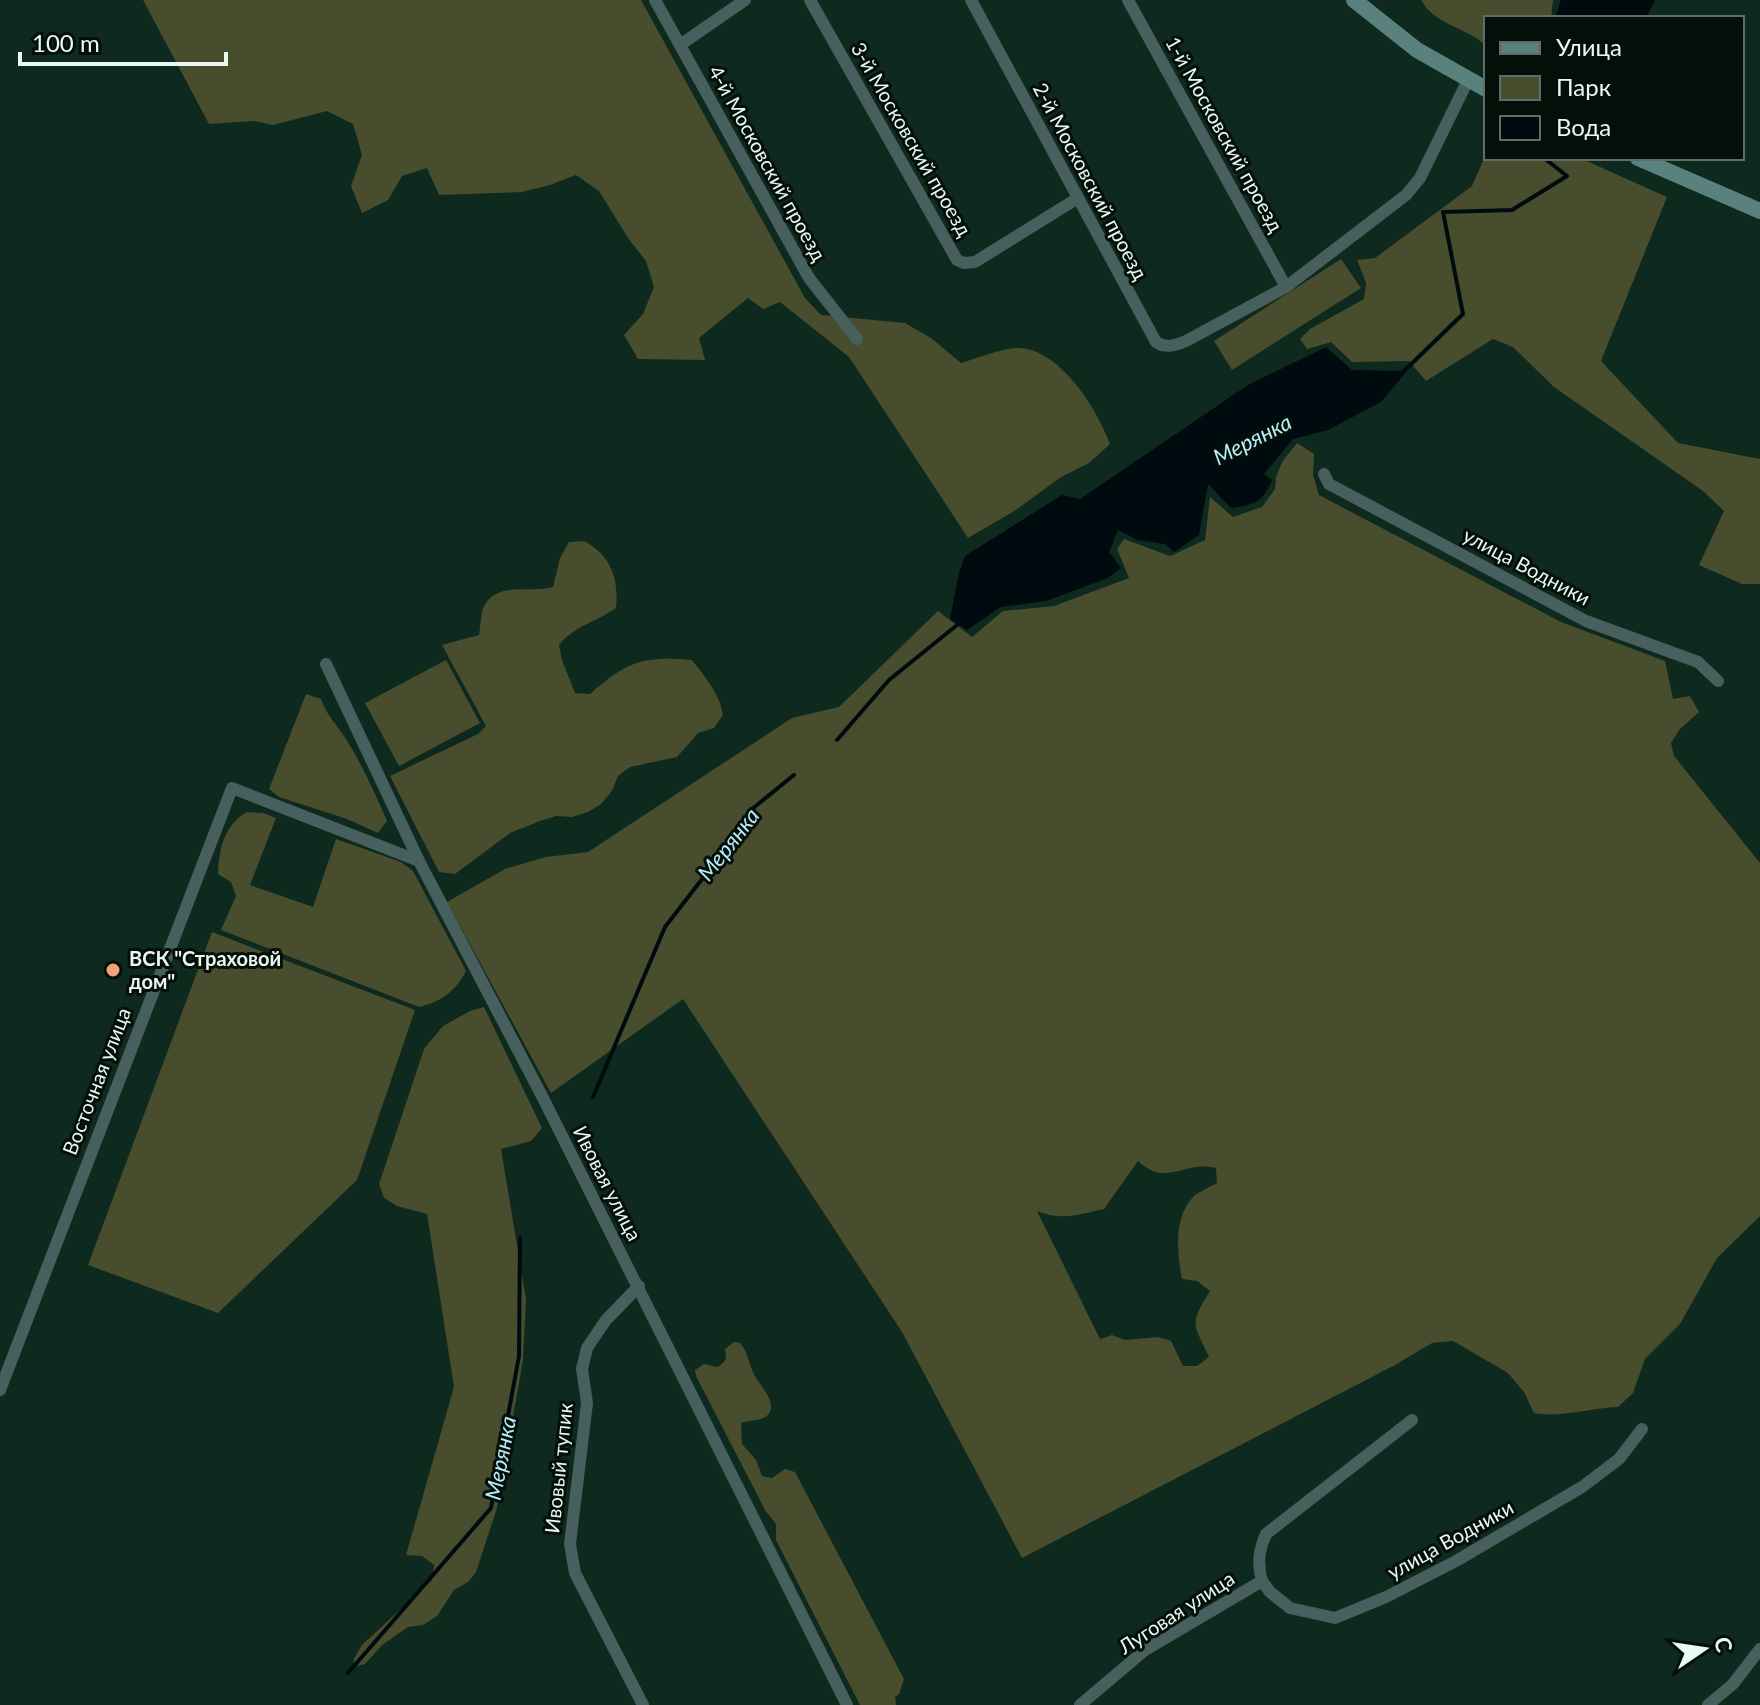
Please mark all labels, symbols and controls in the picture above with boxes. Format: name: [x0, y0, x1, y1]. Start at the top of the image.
scale bar: [20, 16, 226, 66]
legend: [1484, 16, 1744, 160]
text: 100 m: [32, 28, 100, 57]
street label: 1-й Московский проезд: [1161, 32, 1289, 236]
text: Улица: [1556, 32, 1622, 61]
street label: 3-й Московский проезд: [847, 38, 977, 240]
street label: 4-й Московский проезд: [704, 61, 832, 265]
text: Парк: [1556, 72, 1612, 101]
street label: 2-й Московский проезд: [1029, 78, 1153, 284]
text: Вода: [1556, 112, 1611, 141]
water label: Мерянка: [1208, 408, 1296, 470]
street label: улица Водники: [1459, 522, 1595, 610]
water label: Мерянка: [691, 802, 765, 886]
place label: ВСК "Страховой дом": [129, 946, 281, 993]
marker: ВСК "Страховой дом": [104, 961, 122, 979]
street label: Восточная улица: [57, 1004, 135, 1158]
street label: Ивовая улица: [569, 1121, 647, 1245]
street label: Ивовый тупик: [539, 1401, 577, 1534]
water label: Мерянка: [479, 1414, 521, 1502]
street label: улица Водники: [1383, 1494, 1517, 1584]
street label: Луговая улица: [1113, 1566, 1238, 1659]
north arrow: [1664, 1609, 1744, 1689]
text: С: [1709, 1634, 1739, 1655]

